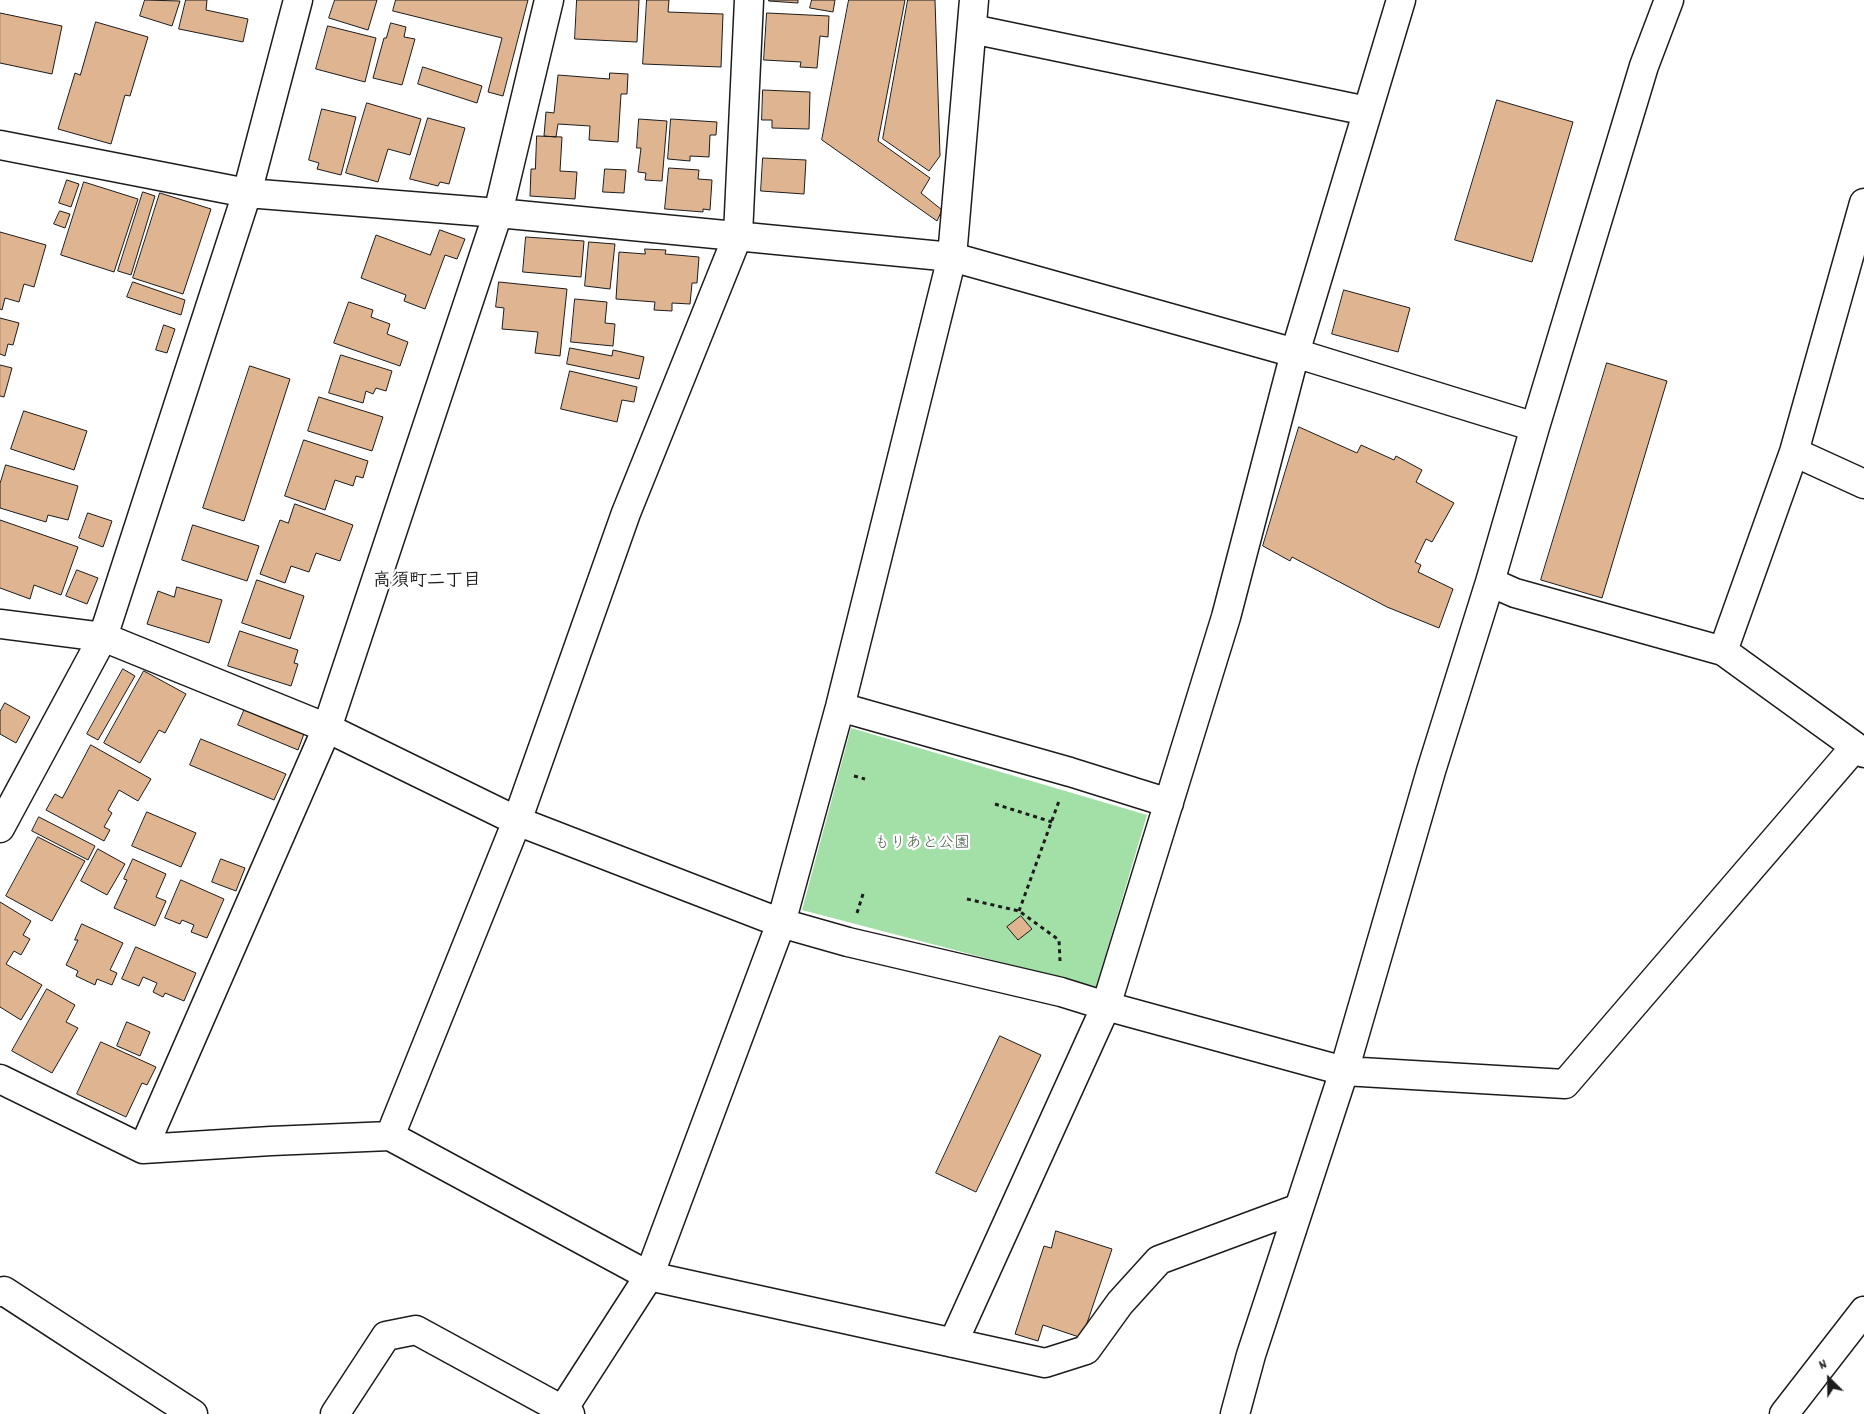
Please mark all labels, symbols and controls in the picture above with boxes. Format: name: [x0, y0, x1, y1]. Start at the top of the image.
district label: 高須町二丁目: [373, 572, 481, 594]
park label: もりあと公園: [874, 835, 970, 855]
north arrow: [1804, 1354, 1854, 1404]
text: N: [1816, 1355, 1830, 1376]

